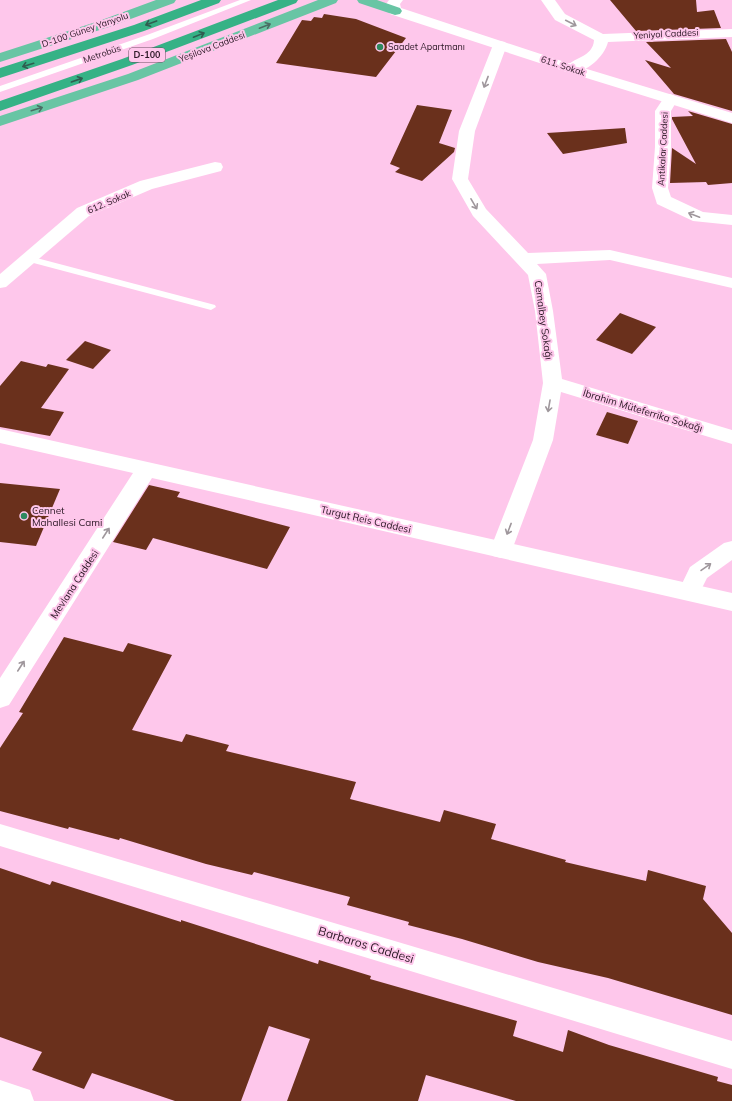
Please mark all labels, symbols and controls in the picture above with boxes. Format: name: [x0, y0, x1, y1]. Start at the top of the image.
street label: D-100 Güney Yanyolu: [40, 10, 130, 50]
one-way arrow: [565, 19, 577, 27]
one-way arrow: [145, 20, 158, 27]
one-way arrow: [258, 22, 270, 30]
street label: Yeniyol Caddesi: [632, 26, 699, 42]
street label: Yeşilova Caddesi: [176, 29, 246, 65]
one-way arrow: [192, 31, 204, 38]
place label: Saadet Apartmanı: [388, 41, 465, 52]
street label: Metrobüs: [82, 42, 122, 65]
marker: Saadet Apartmanı: [375, 42, 385, 52]
road number: D-100: [129, 48, 165, 62]
street label: 611. Sokak: [540, 53, 587, 78]
one-way arrow: [22, 62, 35, 69]
one-way arrow: [70, 75, 82, 83]
one-way arrow: [481, 75, 489, 87]
one-way arrow: [31, 105, 44, 112]
street label: Antikalar Caddesi: [655, 112, 670, 186]
street label: 612. Sokak: [85, 187, 132, 216]
one-way arrow: [470, 198, 478, 210]
one-way arrow: [688, 210, 700, 218]
street label: Cemalbey Sokağı: [532, 280, 555, 361]
street label: İbrahim Müteferrika Sokağı: [581, 386, 704, 435]
one-way arrow: [545, 399, 553, 412]
street label: Turgut Reis Caddesi: [319, 503, 412, 536]
place label: Cennet Mahallesi Cami: [32, 504, 102, 529]
marker: Cennet Mahallesi Cami: [19, 511, 29, 521]
one-way arrow: [504, 522, 512, 534]
one-way arrow: [103, 527, 111, 539]
street label: Mevlana Caddesi: [47, 547, 102, 621]
one-way arrow: [701, 563, 712, 571]
one-way arrow: [17, 660, 25, 671]
street label: Barbaros Caddesi: [316, 923, 416, 966]

